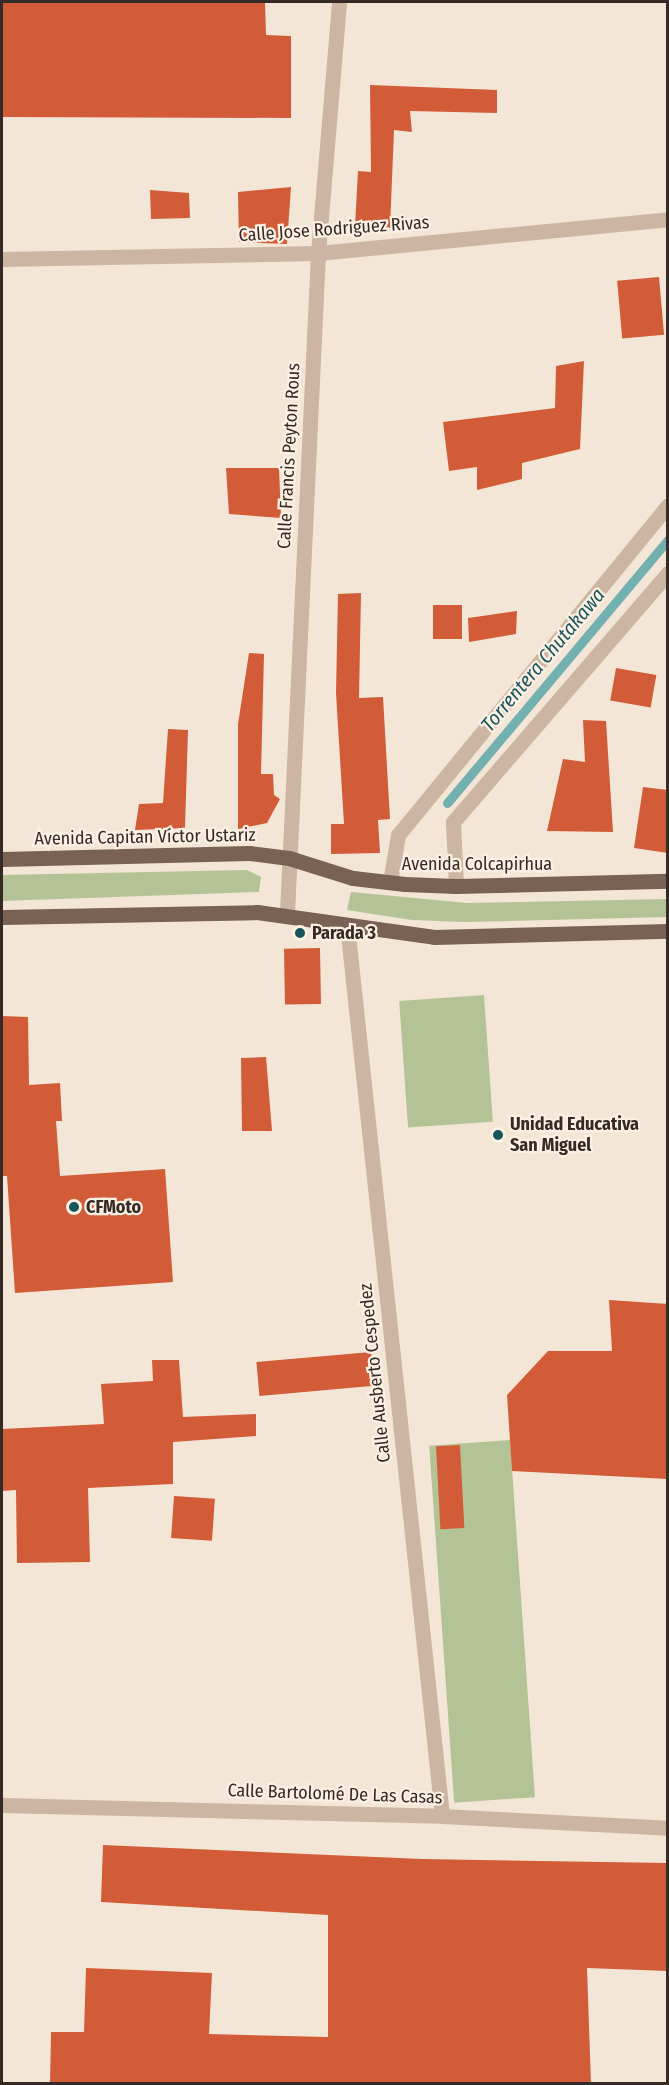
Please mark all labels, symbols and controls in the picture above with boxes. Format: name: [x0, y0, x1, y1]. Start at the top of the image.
street label: Calle Jose Rodriguez Rivas: [238, 212, 430, 246]
street label: Calle Francis Peyton Rous: [273, 362, 305, 550]
water label: Torrentera Chutakawa: [476, 583, 610, 737]
street label: Avenida Capitan Víctor Ustariz: [34, 824, 256, 850]
street label: Avenida Colcapirhua: [402, 853, 552, 875]
place label: Parada 3: [312, 922, 376, 944]
marker: Parada 3: [293, 926, 307, 940]
place label: Unidad Educativa San Miguel: [510, 1114, 639, 1156]
marker: Unidad Educativa San Miguel: [491, 1128, 505, 1142]
place label: CFMoto: [86, 1196, 141, 1218]
marker: CFMoto: [67, 1200, 81, 1214]
street label: Calle Ausberto Cespedez: [355, 1282, 395, 1464]
street label: Calle Bartolomé De Las Casas: [227, 1779, 443, 1809]

